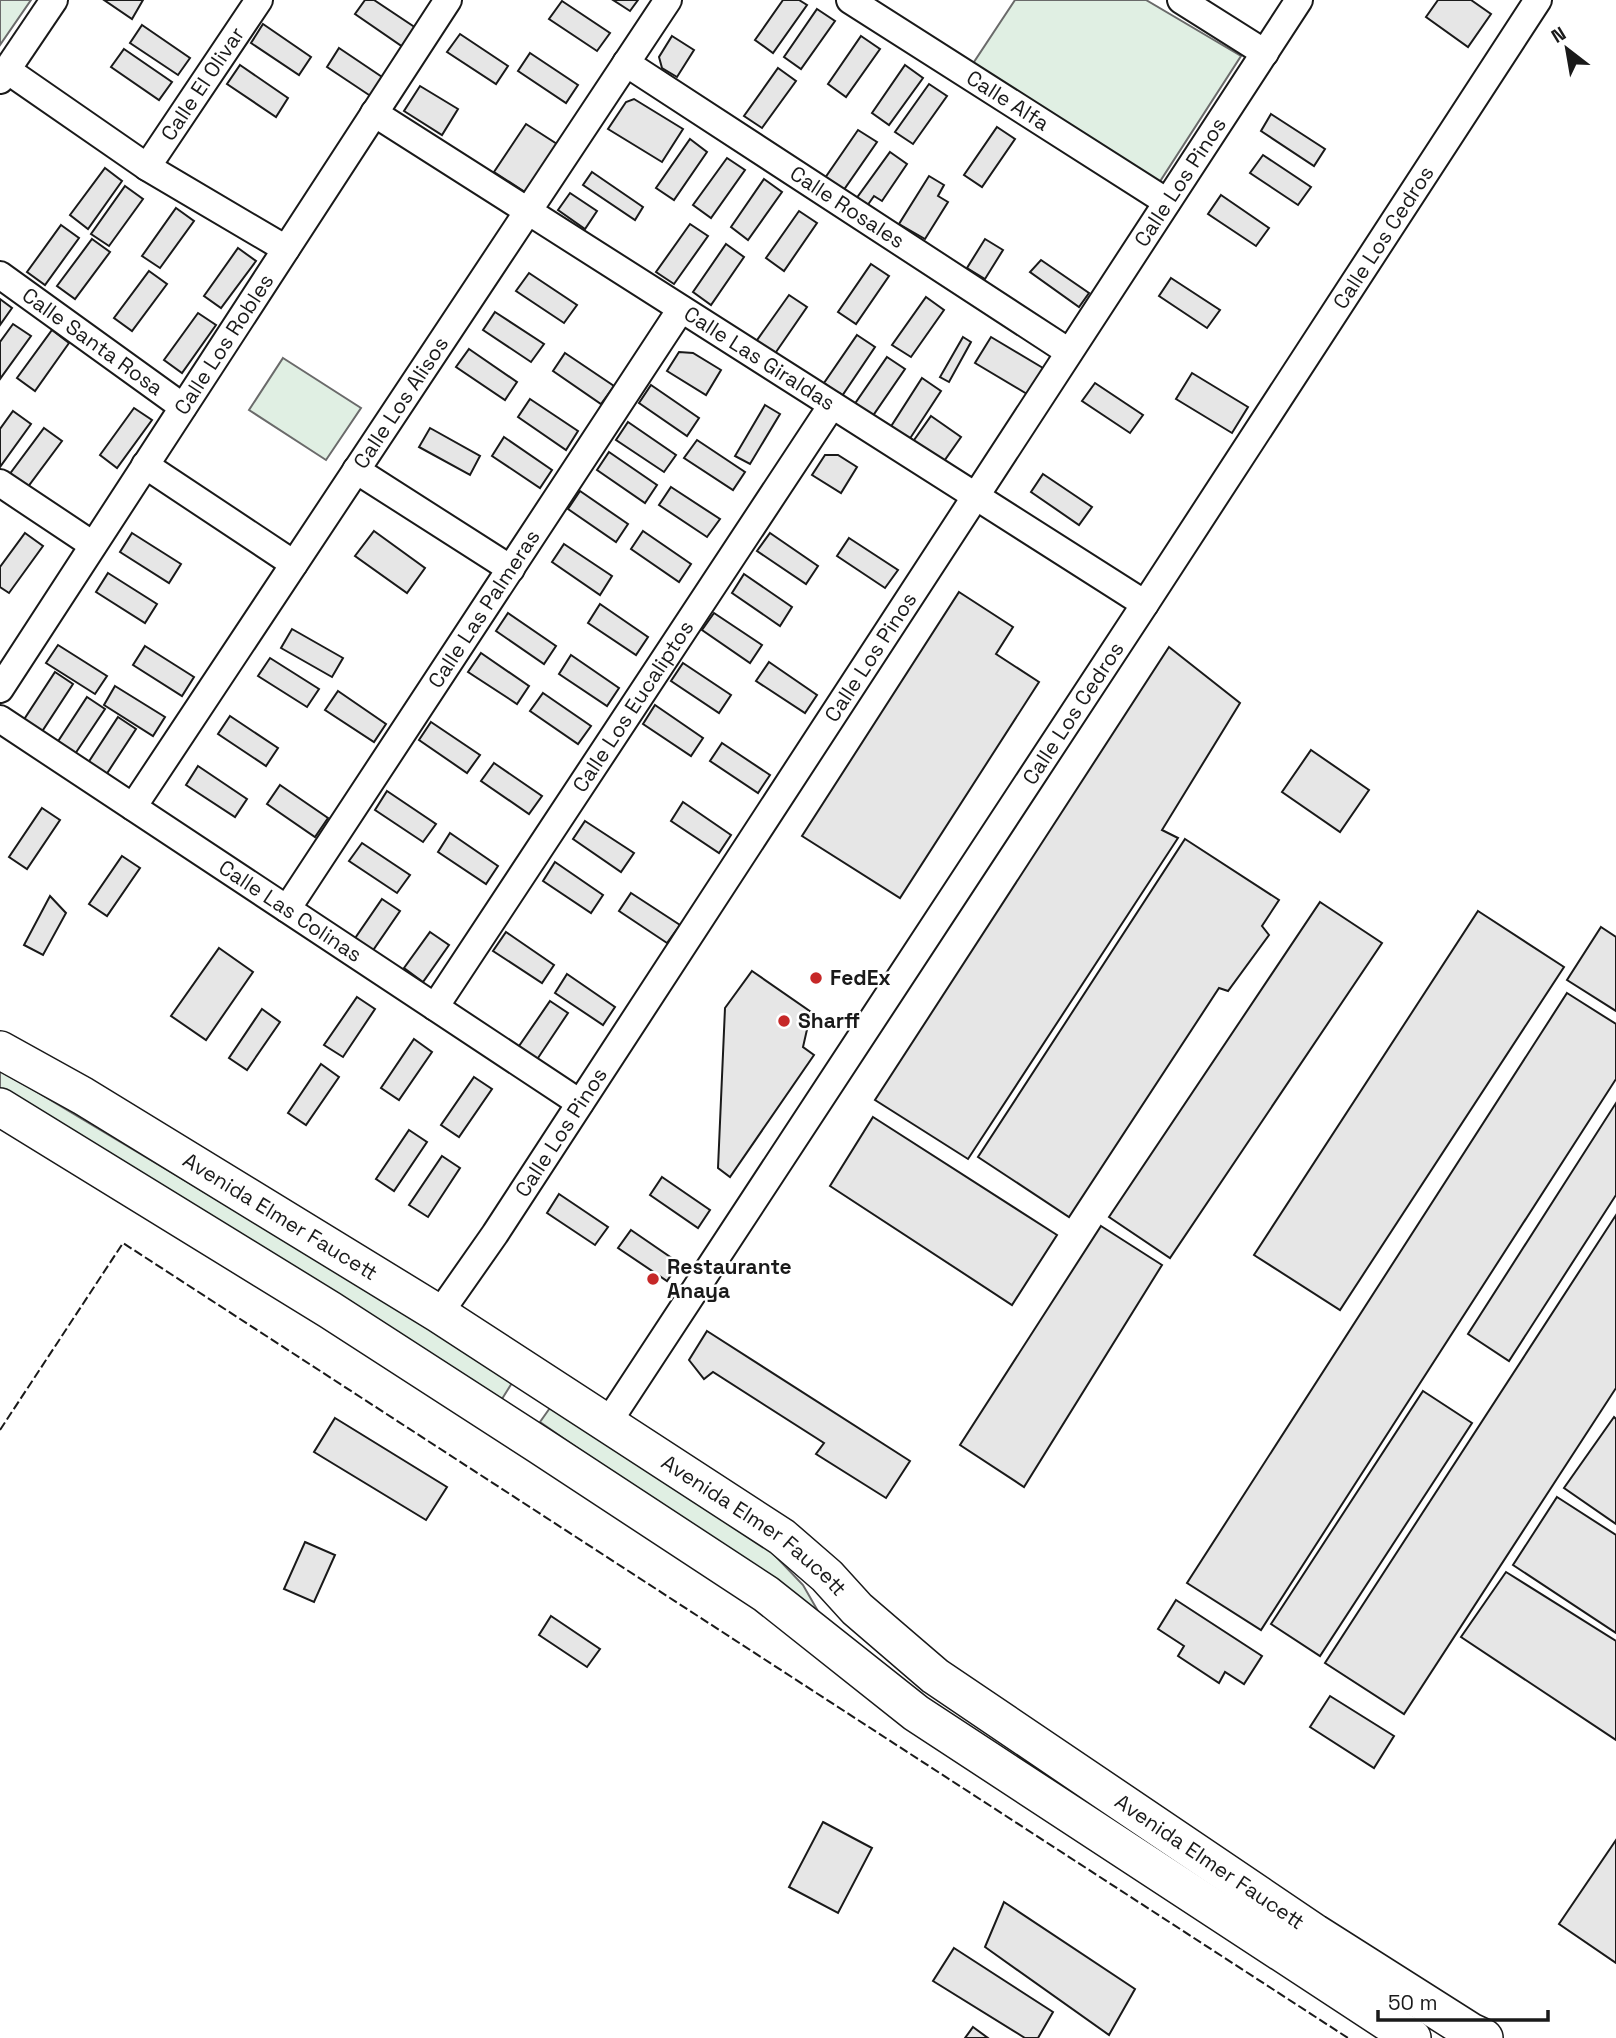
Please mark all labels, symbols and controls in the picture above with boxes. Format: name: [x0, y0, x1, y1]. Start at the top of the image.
north arrow: [1532, 14, 1602, 84]
street label: Calle El Olivar: [154, 21, 250, 146]
text: N: [1547, 21, 1570, 49]
street label: Calle Alfa: [962, 64, 1054, 136]
street label: Calle Los Pinos: [1128, 112, 1232, 252]
street label: Calle Rosales: [785, 160, 910, 254]
street label: Calle Los Cedros: [1327, 160, 1440, 314]
street label: Calle Los Robles: [168, 268, 279, 420]
street label: Calle Santa Rosa: [17, 281, 169, 401]
street label: Calle Las Giraldas: [679, 300, 840, 416]
street label: Calle Los Alisos: [347, 331, 454, 474]
street label: Calle Las Palmeras: [422, 524, 546, 693]
street label: Calle Los Pinos: [818, 587, 922, 727]
street label: Calle Los Eucaliptos: [566, 615, 699, 797]
street label: Calle Los Cedros: [1016, 636, 1130, 790]
street label: Calle Las Colinas: [214, 854, 367, 968]
place label: FedEx: [830, 964, 891, 991]
marker: FedEx: [808, 970, 824, 986]
place label: Sharff: [798, 1007, 860, 1034]
marker: Sharff: [776, 1013, 792, 1029]
street label: Calle Los Pinos: [509, 1062, 613, 1202]
street label: Avenida Elmer Faucett: [178, 1146, 383, 1286]
place label: Restaurante Anaya: [667, 1253, 792, 1304]
marker: Restaurante Anaya: [645, 1271, 661, 1287]
street label: Avenida Elmer Faucett: [657, 1448, 853, 1602]
street label: Avenida Elmer Faucett: [1110, 1788, 1310, 1935]
scale bar: [1378, 1979, 1548, 2023]
text: 50 m: [1388, 1989, 1438, 2016]

